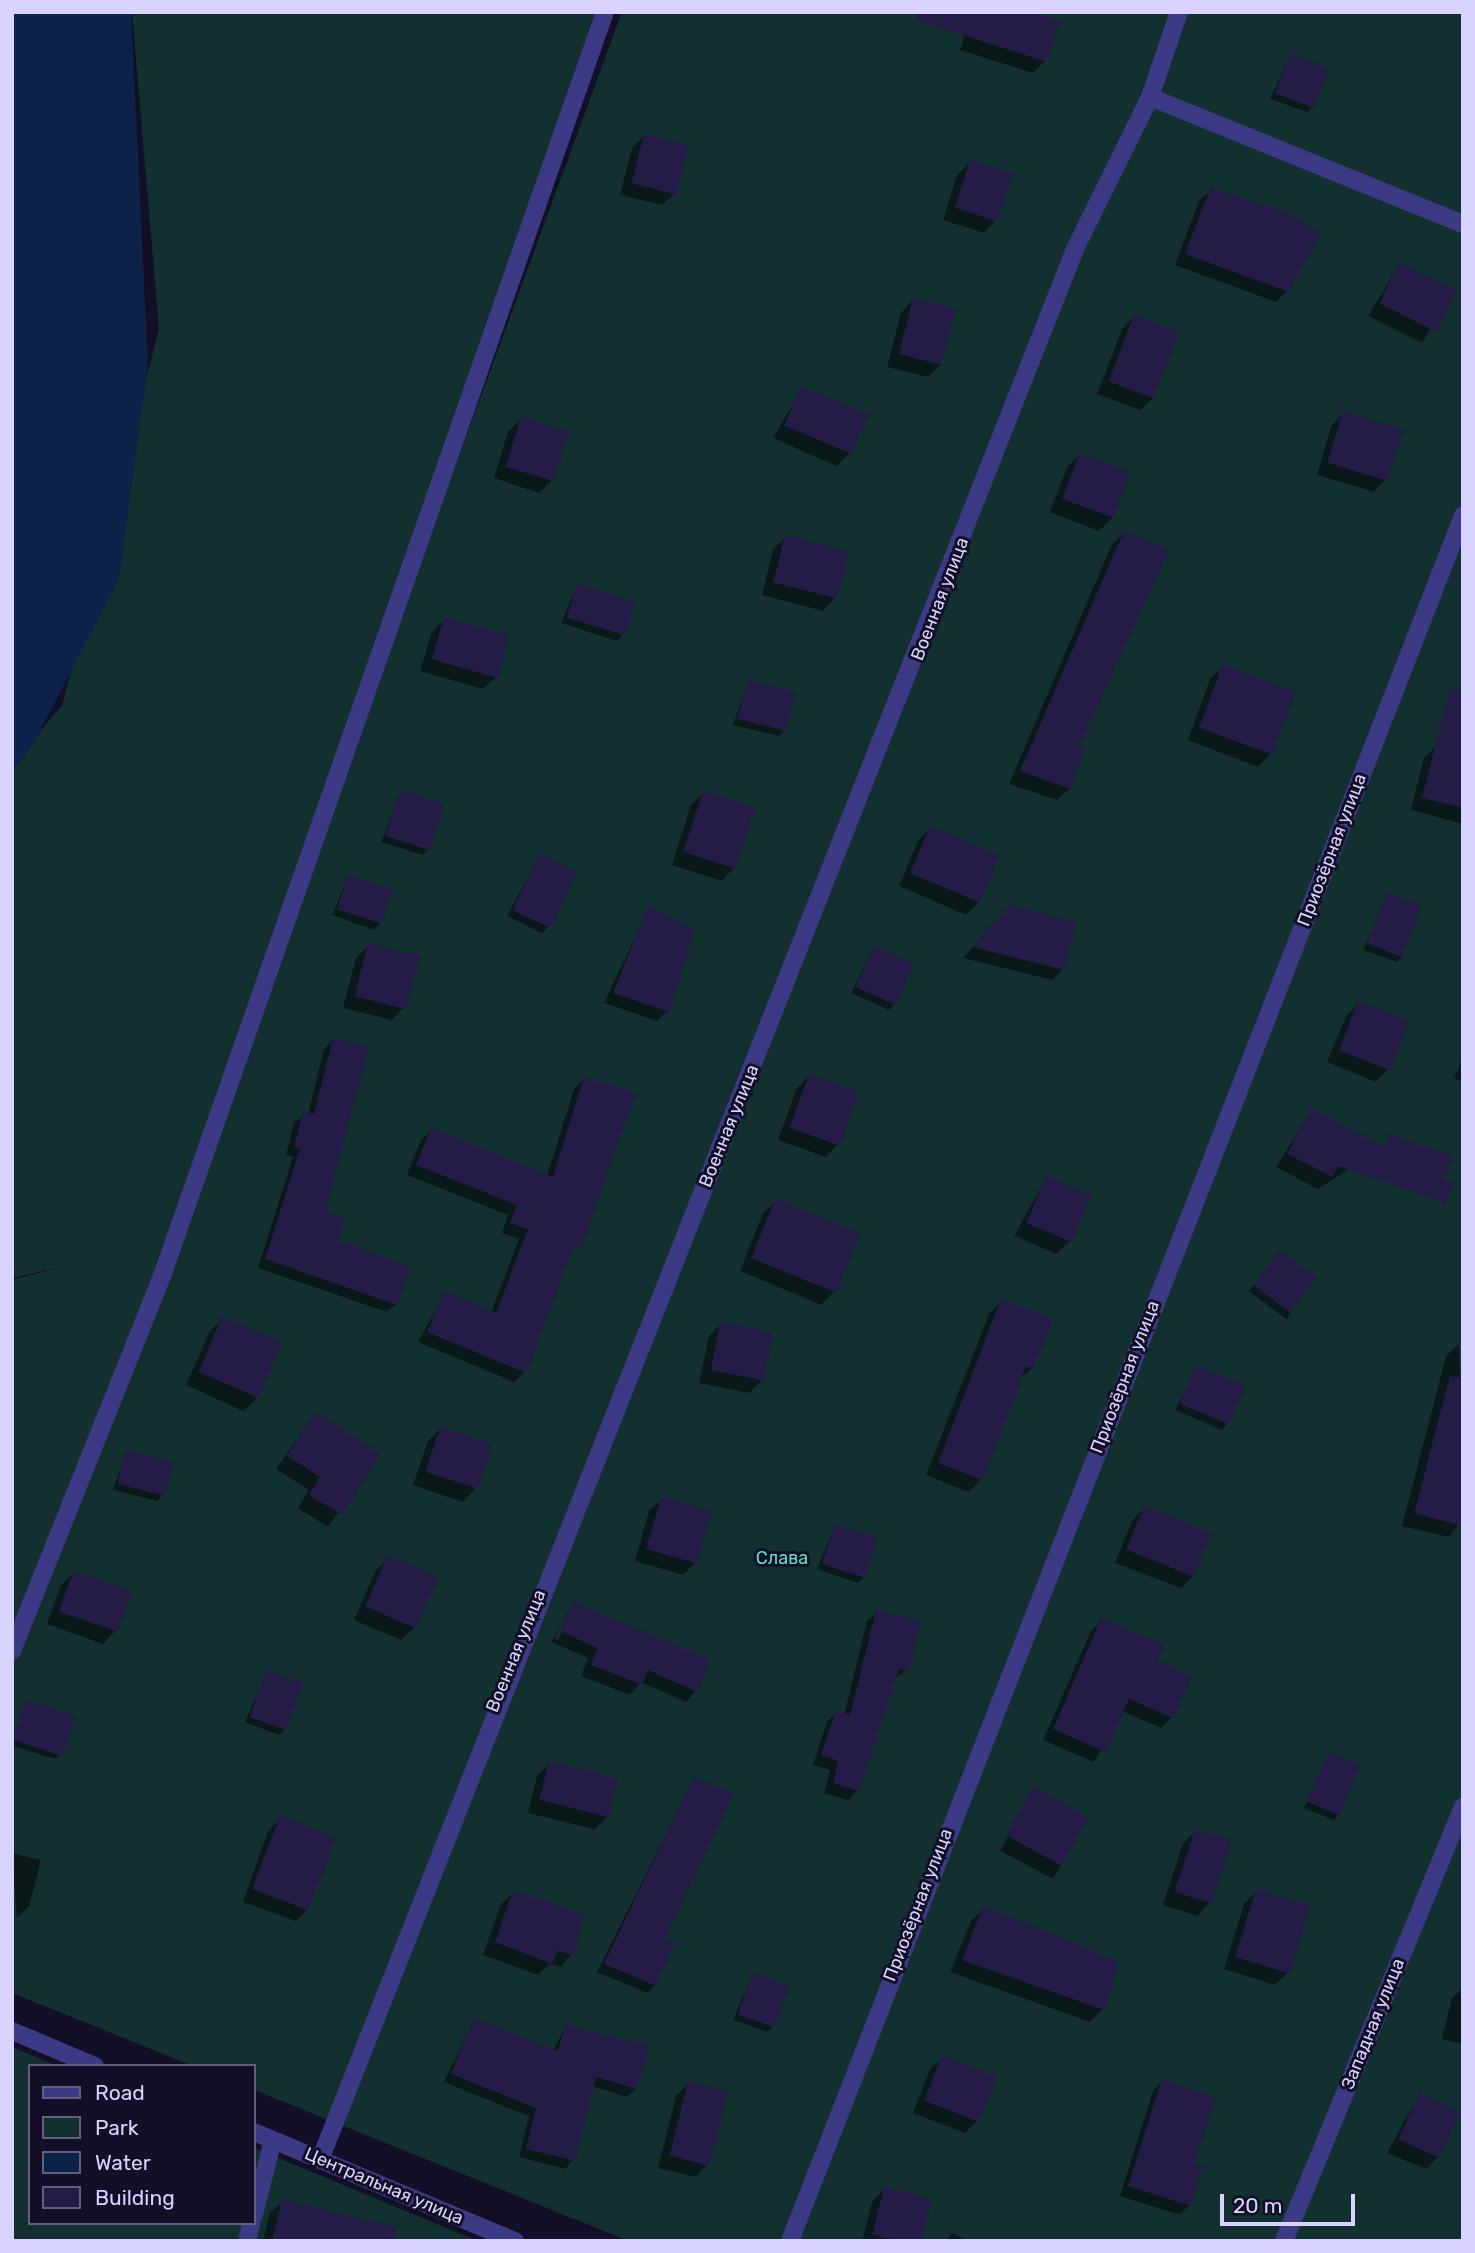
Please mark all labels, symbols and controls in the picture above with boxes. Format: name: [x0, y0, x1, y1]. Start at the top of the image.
street label: Военная улица: [907, 534, 973, 664]
street label: Приозёрная улица: [1293, 771, 1371, 929]
street label: Военная улица: [695, 1062, 763, 1190]
street label: Приозёрная улица: [1086, 1298, 1164, 1456]
park label: Слава: [756, 1547, 808, 1569]
street label: Военная улица: [482, 1587, 550, 1715]
street label: Приозёрная улица: [879, 1826, 957, 1984]
street label: Западная улица: [1337, 1955, 1409, 2093]
legend: [28, 2064, 256, 2225]
text: Road: [95, 2080, 145, 2105]
text: Park: [95, 2115, 139, 2140]
street label: Центральная улица: [301, 2143, 467, 2229]
text: Water: [95, 2150, 151, 2175]
scale bar: [1223, 2180, 1358, 2224]
text: Building: [95, 2185, 175, 2210]
text: 20 m: [1233, 2193, 1282, 2218]

